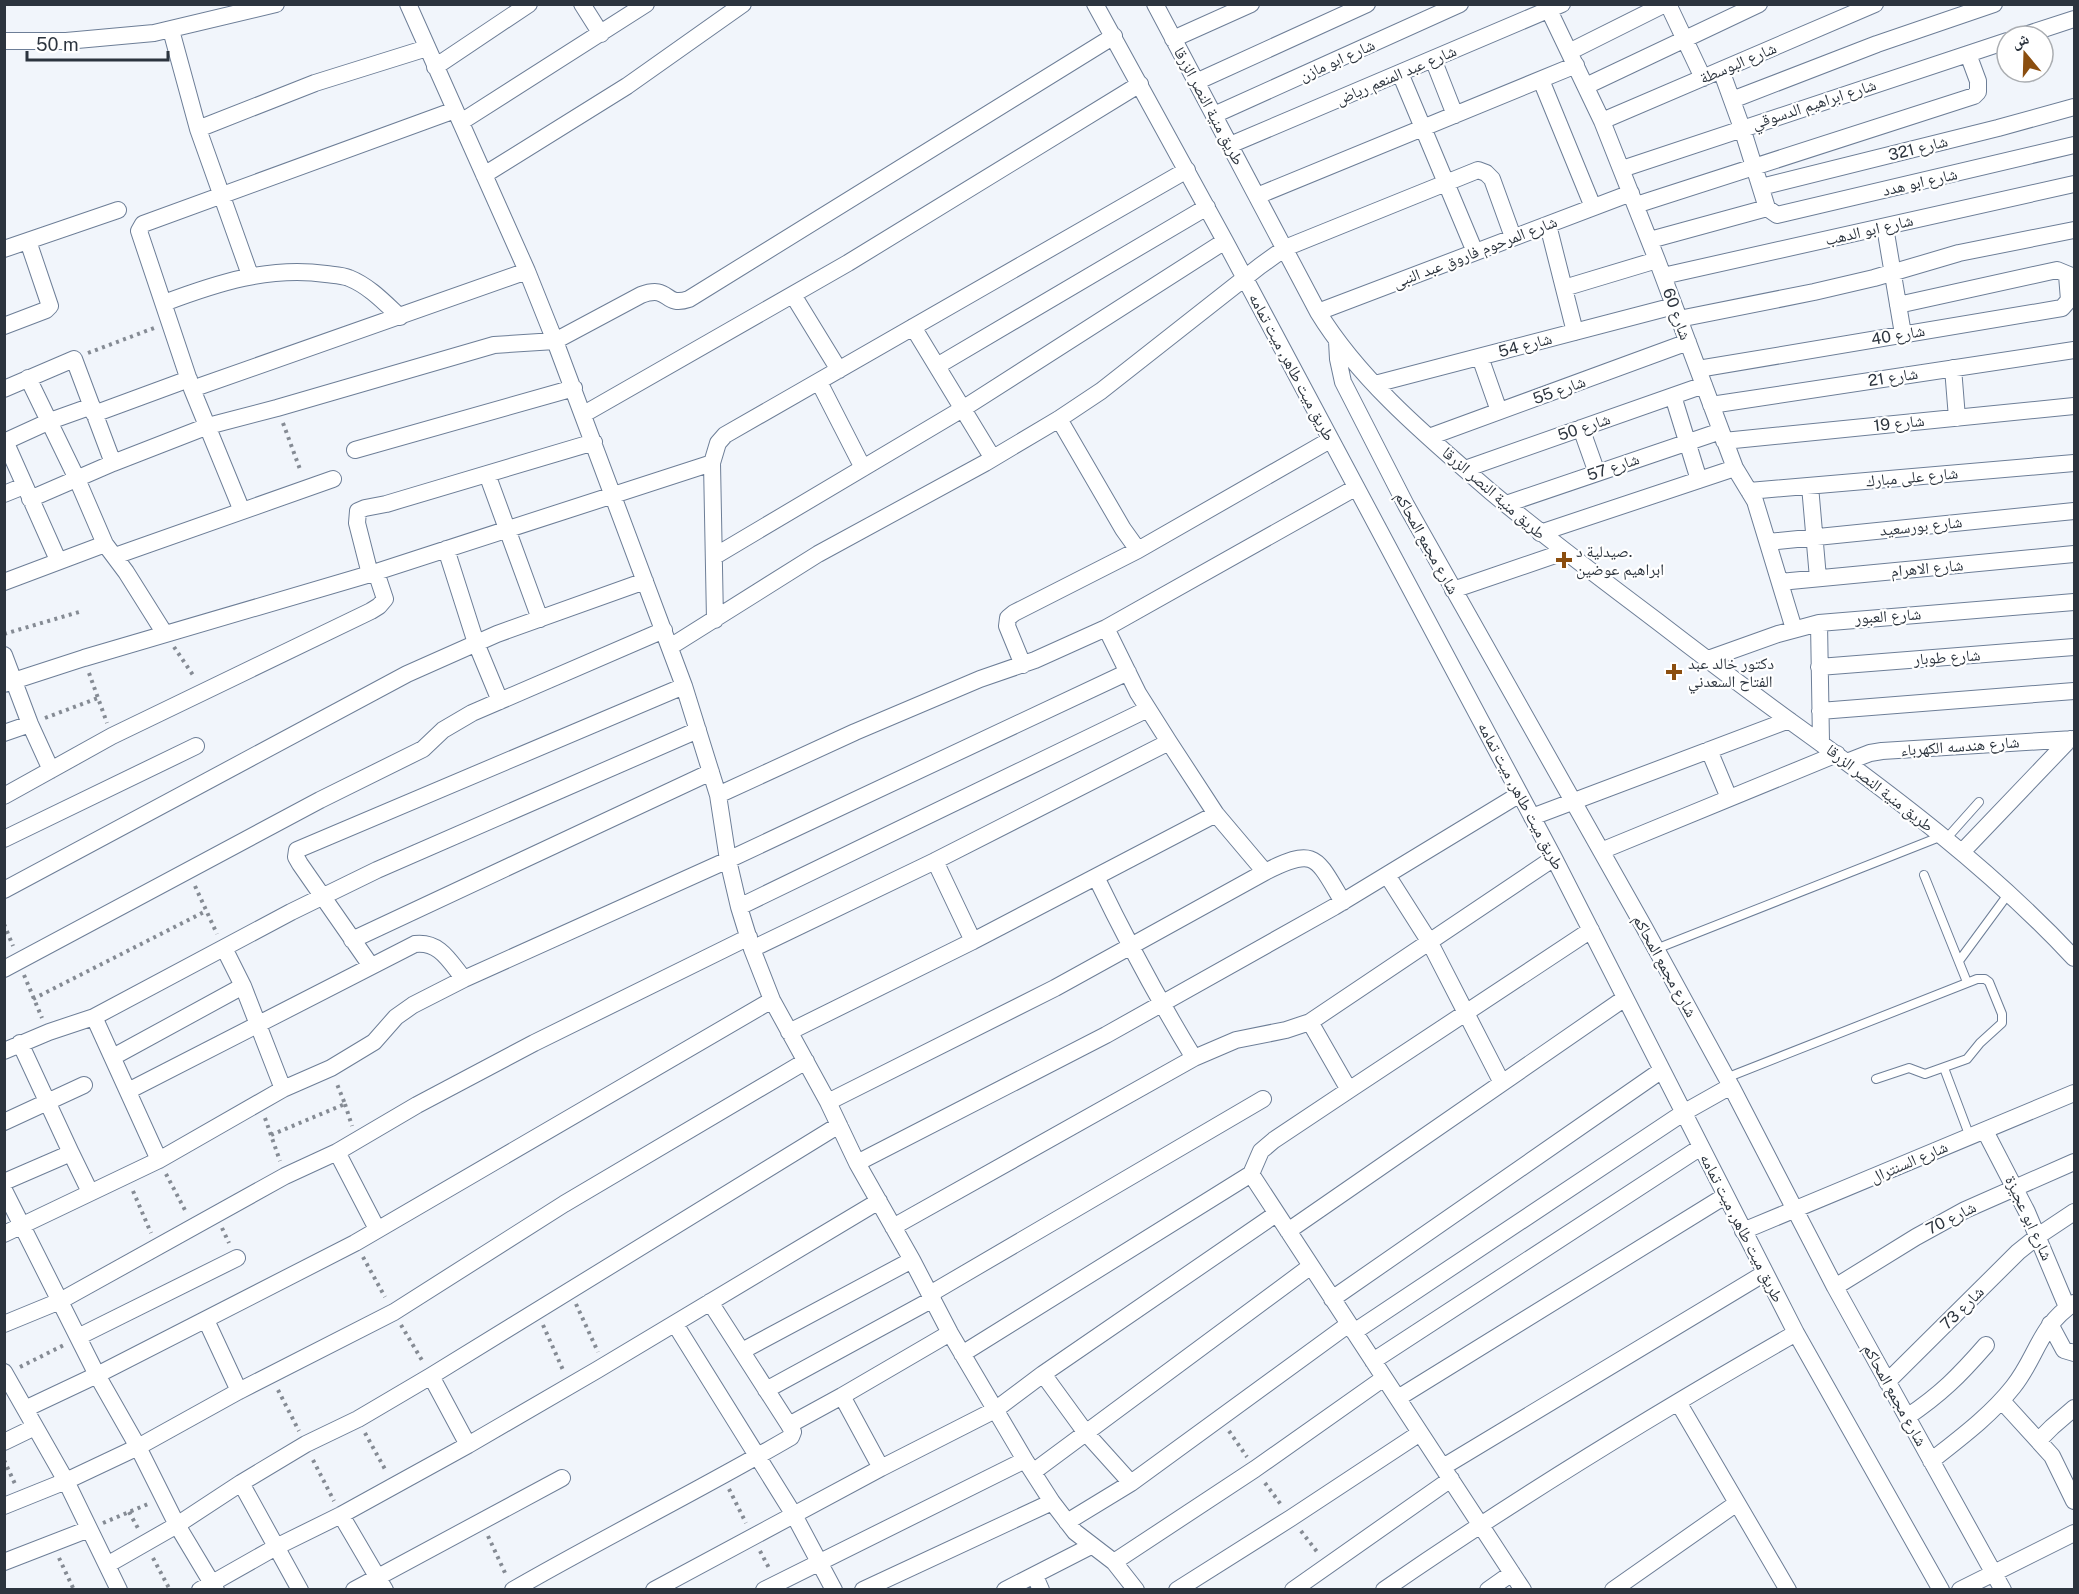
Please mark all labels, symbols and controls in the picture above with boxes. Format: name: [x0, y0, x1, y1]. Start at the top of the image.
scale bar: [27, 24, 168, 62]
north arrow: [1995, 24, 2055, 84]
text: ش: [2009, 29, 2031, 52]
text: 50 m: [36, 34, 79, 55]
street label: شارع ابو مازن: [1296, 35, 1378, 86]
street label: شارع البوسطة: [1697, 38, 1780, 89]
street label: شارع عبد المنعم رياض: [1333, 41, 1460, 110]
street label: طريق منية النصر الزرقا: [1169, 44, 1248, 169]
street label: شارع ابراهيم الدسوقي: [1749, 75, 1879, 136]
street label: شارع 321: [1886, 131, 1950, 166]
street label: شارع ابو هدد: [1881, 164, 1960, 201]
street label: شارع ابو الدهب: [1823, 211, 1915, 250]
street label: شارع المرحوم فاروق عبد النبى: [1390, 212, 1560, 293]
street label: شارع 60: [1658, 285, 1695, 343]
street label: طريق ميت طاهر, ميت تمامه: [1244, 290, 1339, 444]
street label: شارع 40: [1870, 321, 1926, 350]
street label: شارع 54: [1496, 329, 1554, 362]
street label: شارع 21: [1867, 364, 1920, 391]
street label: شارع 55: [1530, 372, 1588, 409]
street label: شارع 50: [1555, 409, 1613, 446]
street label: شارع 19: [1873, 411, 1925, 436]
street label: طريق منية النصر الزرقا: [1438, 443, 1550, 544]
street label: شارع 57: [1584, 449, 1642, 486]
street label: شارع على مبارك: [1865, 464, 1959, 491]
street label: شارع مجمع المحاكم: [1390, 489, 1463, 598]
street label: شارع بورسعيد: [1879, 512, 1963, 541]
place label: صيدلية د. ابراهيم عوضين: [1576, 542, 1664, 580]
marker: صيدلية د. ابراهيم عوضين: [1557, 553, 1571, 567]
street label: شارع الاهرام: [1890, 555, 1964, 582]
street label: شارع العبور: [1853, 604, 1922, 629]
street label: شارع طوبار: [1912, 645, 1981, 670]
place label: دكتور خالد عبد الفتاح السعدني: [1688, 654, 1774, 694]
marker: دكتور خالد عبد الفتاح السعدني: [1665, 663, 1683, 681]
street label: طريق ميت طاهر, ميت تمامه: [1473, 719, 1568, 873]
street label: شارع هندسه الكهرباء: [1900, 732, 2020, 761]
street label: طريق منية النصر الزرقا: [1822, 740, 1937, 837]
street label: شارع مجمع المحاكم: [1628, 912, 1701, 1021]
street label: شارع السنترال: [1867, 1137, 1951, 1188]
street label: طريق ميت طاهر, ميت تمامه: [1695, 1151, 1788, 1306]
street label: شارع ابو عجيزة: [2000, 1173, 2057, 1264]
street label: شارع 70: [1923, 1197, 1980, 1239]
street label: شارع 73: [1936, 1282, 1988, 1334]
street label: شارع مجمع المحاكم: [1858, 1341, 1931, 1450]

